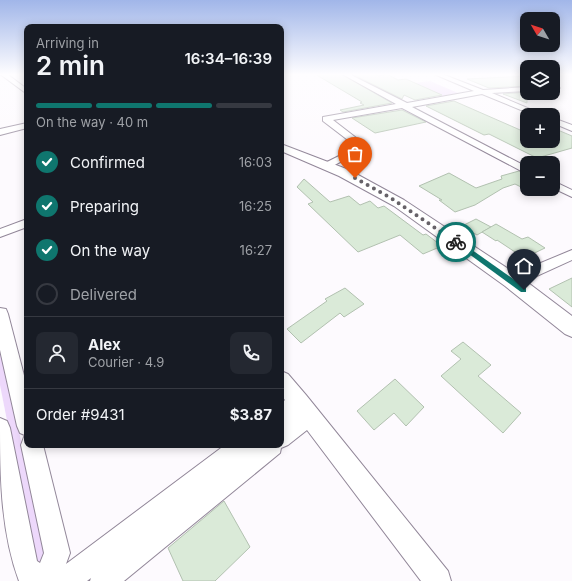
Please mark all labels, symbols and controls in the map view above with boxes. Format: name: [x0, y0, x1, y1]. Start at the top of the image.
north arrow: [520, 12, 560, 52]
map controls: [520, 12, 560, 196]
text: Arriving in: [36, 35, 99, 51]
text: 16:34–16:39: [184, 49, 272, 68]
text: 2 min: [36, 50, 105, 81]
button: layers: [520, 60, 560, 100]
button: +: [520, 108, 560, 148]
text: On the way · 40 m: [36, 114, 148, 130]
pin: [338, 137, 372, 178]
icon: bag: [344, 143, 366, 165]
icon: check: [36, 151, 58, 173]
text: Confirmed: [70, 153, 145, 172]
text: 16:03: [239, 154, 272, 170]
button: −: [520, 156, 560, 196]
icon: check: [36, 195, 58, 217]
text: Preparing: [70, 197, 139, 216]
text: 16:25: [239, 198, 272, 214]
courier: [436, 222, 476, 262]
icon: bike: [445, 231, 467, 253]
icon: check: [36, 239, 58, 261]
text: On the way: [70, 241, 150, 260]
text: 16:27: [240, 242, 272, 258]
pin: [507, 249, 541, 290]
icon: home: [513, 255, 535, 277]
text: Delivered: [70, 285, 137, 304]
button: person: [36, 332, 78, 374]
button: phone: [230, 332, 272, 374]
text: Alex: [88, 335, 121, 354]
text: Courier · 4.9: [88, 354, 164, 370]
text: Order #9431: [36, 405, 125, 424]
text: $3.87: [230, 405, 272, 424]

